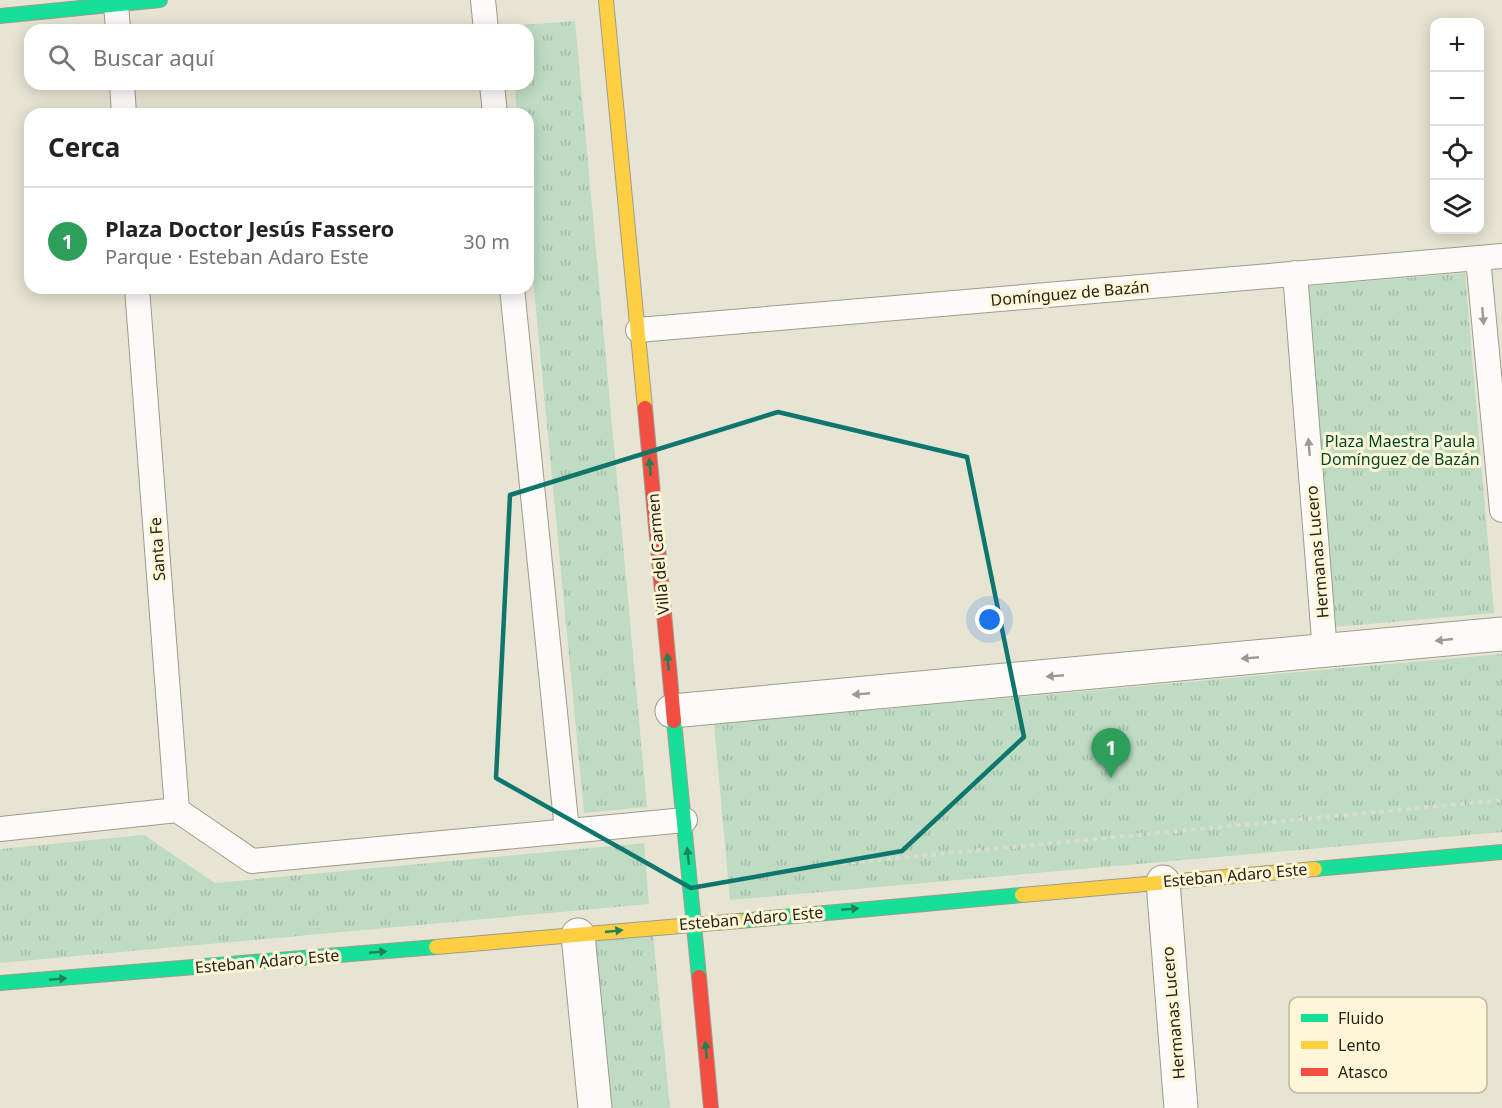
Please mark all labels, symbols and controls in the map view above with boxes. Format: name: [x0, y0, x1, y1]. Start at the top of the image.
map controls: [1430, 18, 1484, 234]
button: +: [1430, 18, 1484, 72]
search box: [24, 24, 534, 90]
icon: search: [45, 41, 78, 74]
text: Buscar aquí: [93, 42, 214, 72]
button: −: [1430, 72, 1484, 126]
button: locate: [1430, 126, 1484, 180]
text: Cerca: [48, 129, 120, 165]
button: layers: [1430, 180, 1484, 234]
text: Plaza Doctor Jesús Fassero: [105, 213, 394, 243]
text: 1: [62, 228, 73, 255]
text: 30 m: [463, 228, 510, 255]
text: Parque · Esteban Adaro Este: [105, 243, 369, 270]
street label: Domínguez de Bazán: [990, 275, 1150, 311]
one-way arrow: [1478, 307, 1488, 326]
park label: Plaza Maestra Paula Domínguez de Bazán: [1320, 430, 1480, 470]
one-way arrow: [1304, 437, 1314, 456]
one-way arrow: [645, 458, 655, 477]
street label: Hermanas Lucero: [1300, 485, 1334, 619]
street label: Villa del Carmen: [642, 492, 674, 616]
street label: Santa Fe: [144, 516, 170, 582]
your location: [975, 605, 1004, 634]
one-way arrow: [1434, 635, 1453, 645]
one-way arrow: [663, 652, 673, 671]
one-way arrow: [1240, 653, 1259, 663]
one-way arrow: [1046, 671, 1065, 681]
one-way arrow: [852, 689, 871, 698]
pin: 1: [1092, 728, 1130, 778]
one-way arrow: [683, 846, 693, 865]
street label: Esteban Adaro Este: [1162, 858, 1308, 892]
street label: Esteban Adaro Este: [678, 901, 824, 935]
one-way arrow: [841, 904, 860, 914]
one-way arrow: [605, 926, 624, 936]
street label: Esteban Adaro Este: [194, 944, 340, 978]
street label: Hermanas Lucero: [1156, 946, 1190, 1080]
one-way arrow: [369, 947, 388, 957]
one-way arrow: [49, 974, 68, 983]
legend: [1289, 997, 1487, 1093]
text: Fluido: [1338, 1007, 1384, 1029]
text: Lento: [1338, 1034, 1381, 1056]
one-way arrow: [701, 1040, 711, 1059]
text: Atasco: [1338, 1061, 1388, 1083]

